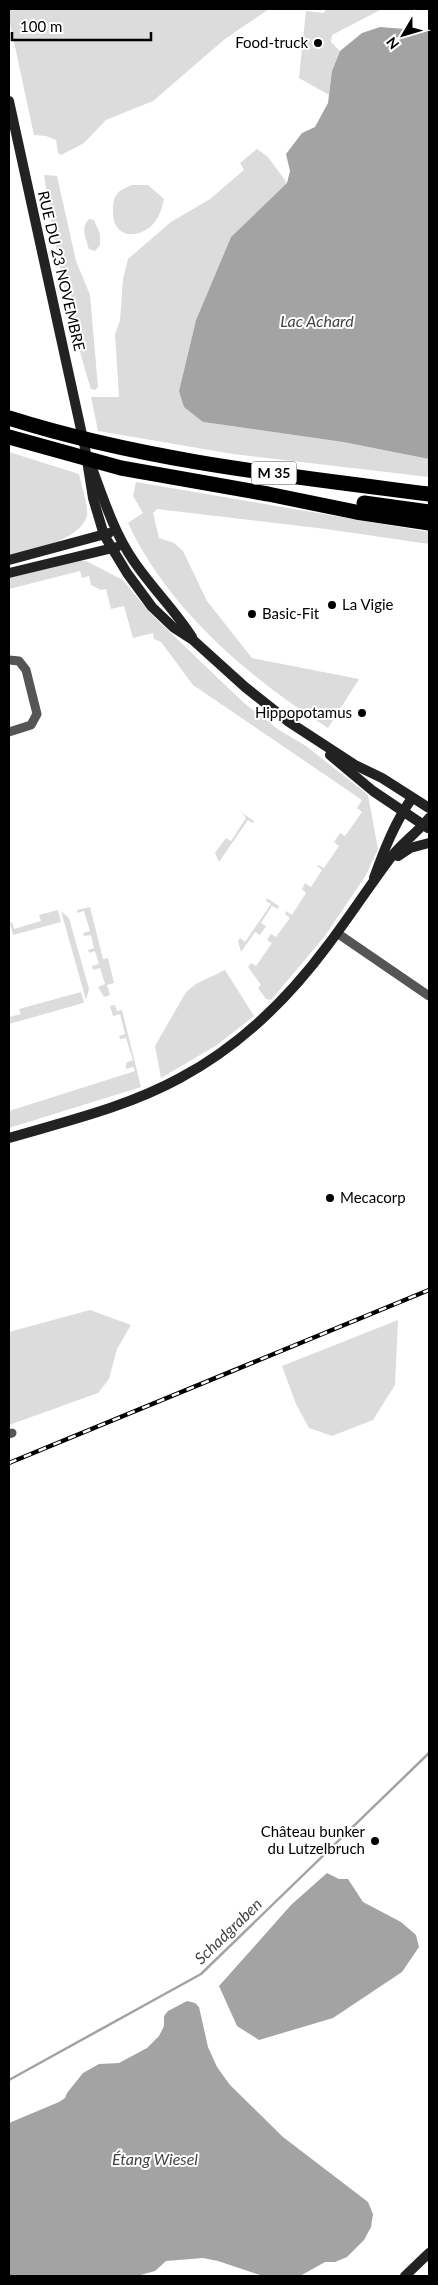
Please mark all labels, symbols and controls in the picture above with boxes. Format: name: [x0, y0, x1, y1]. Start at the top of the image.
scale bar: [12, 10, 151, 42]
north arrow: [378, 10, 428, 60]
text: 100 m: [20, 17, 62, 35]
place label: Food-truck: [235, 33, 308, 51]
text: N: [382, 34, 402, 53]
marker: Food-truck: [312, 37, 324, 49]
street label: RUE DU 23 NOVEMBRE: [35, 189, 89, 353]
water label: Lac Achard: [280, 311, 354, 330]
road number: M 35: [252, 462, 296, 484]
place label: La Vigie: [342, 595, 394, 613]
marker: La Vigie: [326, 599, 338, 611]
place label: Basic-Fit: [262, 604, 320, 622]
marker: Basic-Fit: [246, 608, 258, 620]
place label: Hippopotamus: [255, 703, 352, 721]
marker: Hippopotamus: [356, 707, 368, 719]
place label: Mecacorp: [340, 1188, 406, 1206]
marker: Mecacorp: [324, 1192, 336, 1204]
place label: Château bunker du Lutzelbruch: [261, 1822, 366, 1857]
marker: Château bunker du Lutzelbruch: [369, 1835, 381, 1847]
water label: Schadgraben: [190, 1894, 265, 1967]
water label: Étang Wiesel: [112, 2149, 198, 2168]

